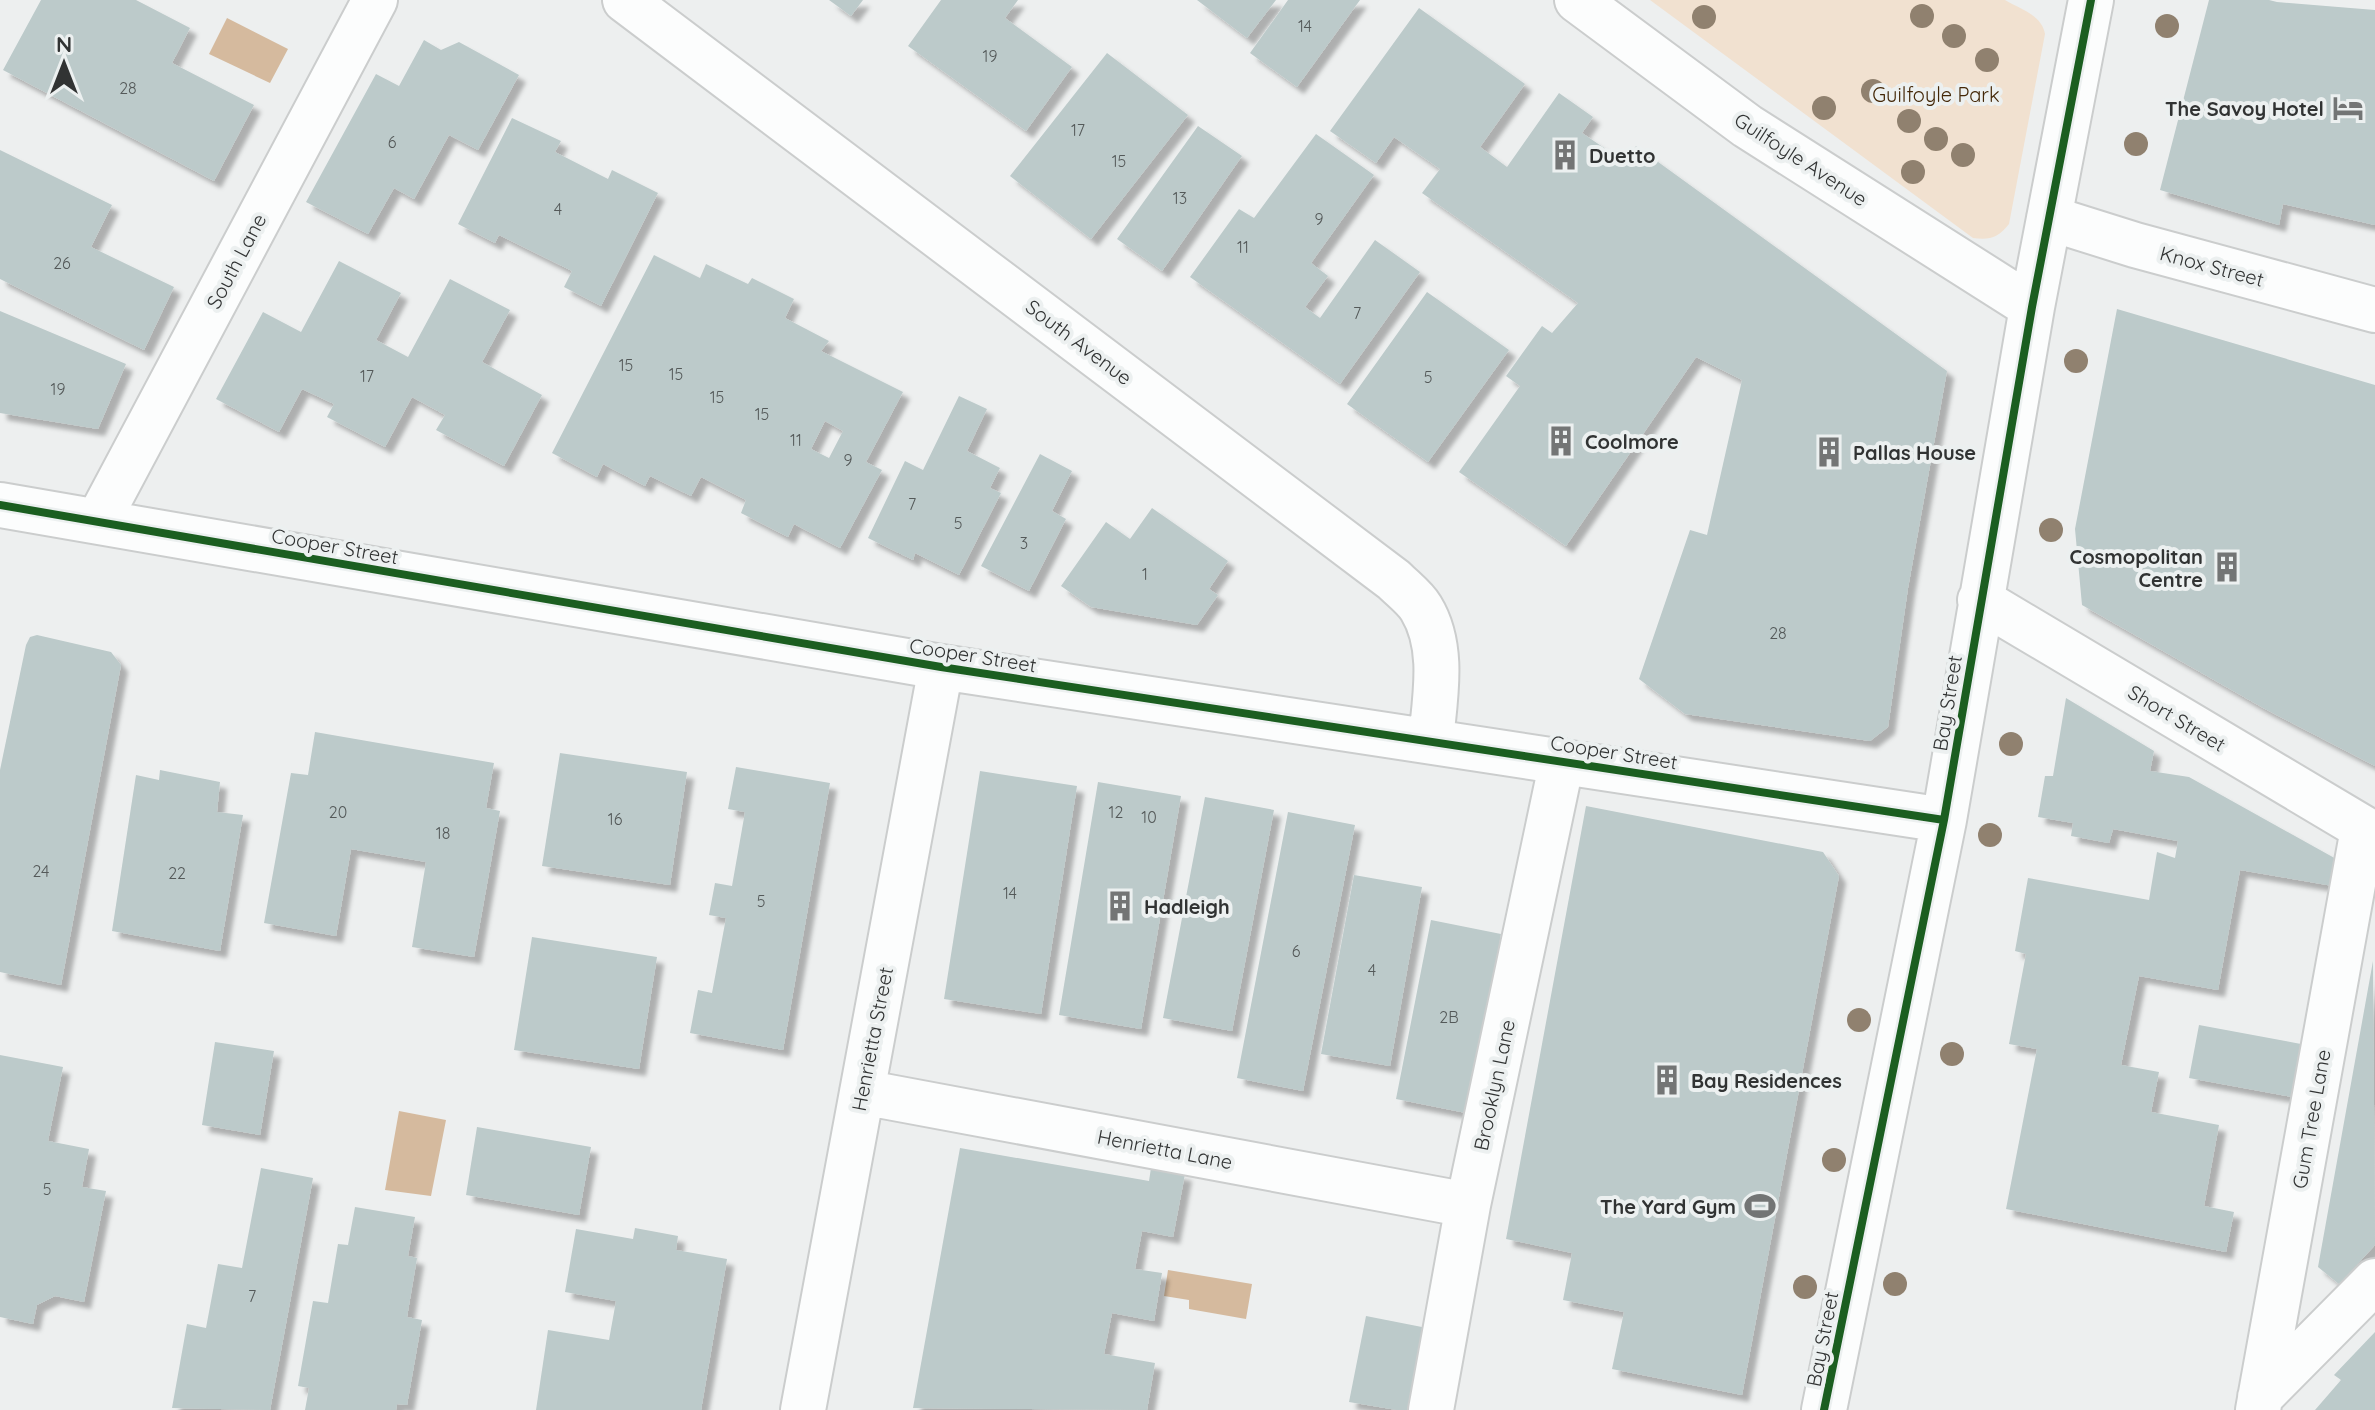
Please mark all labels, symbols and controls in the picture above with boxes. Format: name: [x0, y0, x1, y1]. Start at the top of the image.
house number: 14: [1298, 16, 1312, 36]
north arrow: [24, 24, 104, 104]
text: N: [56, 30, 72, 58]
house number: 19: [983, 46, 997, 66]
house number: 28: [119, 78, 137, 98]
park label: Guilfoyle Park: [1872, 82, 2000, 107]
hotel icon: The Savoy Hotel: [2331, 91, 2365, 125]
place label: The Savoy Hotel: [2165, 96, 2324, 121]
street label: Guilfoyle Avenue: [1730, 107, 1872, 211]
house number: 17: [1071, 120, 1085, 140]
house number: 6: [388, 132, 397, 152]
building icon: Duetto: [1548, 138, 1582, 172]
place label: Duetto: [1589, 143, 1656, 168]
house number: 15: [1112, 151, 1126, 171]
house number: 13: [1173, 188, 1187, 208]
house number: 4: [554, 199, 562, 219]
street label: South Lane: [201, 209, 271, 313]
house number: 9: [1315, 209, 1324, 229]
house number: 11: [1237, 237, 1249, 257]
street label: Knox Street: [2157, 240, 2267, 292]
house number: 26: [53, 253, 71, 273]
street label: South Avenue: [1021, 294, 1137, 390]
house number: 7: [1353, 303, 1361, 323]
house number: 15: [619, 355, 633, 375]
house number: 15: [669, 364, 683, 384]
house number: 17: [360, 366, 374, 386]
house number: 5: [1424, 367, 1432, 387]
house number: 19: [51, 379, 65, 399]
house number: 15: [710, 387, 724, 407]
house number: 15: [755, 404, 769, 424]
building icon: Coolmore: [1544, 424, 1578, 458]
place label: Coolmore: [1585, 429, 1679, 454]
house number: 11: [790, 430, 802, 450]
building icon: Pallas House: [1812, 435, 1846, 469]
place label: Pallas House: [1853, 440, 1976, 465]
house number: 9: [844, 450, 853, 470]
house number: 7: [908, 494, 916, 514]
house number: 5: [954, 513, 962, 533]
street label: Cooper Street: [270, 523, 401, 570]
house number: 3: [1020, 533, 1028, 553]
place label: Cosmopolitan Centre: [2070, 544, 2203, 592]
building icon: Cosmopolitan Centre: [2210, 550, 2244, 584]
house number: 1: [1142, 564, 1148, 584]
house number: 28: [1769, 623, 1787, 643]
street label: Cooper Street: [908, 633, 1039, 677]
street label: Bay Street: [1927, 653, 1967, 753]
street label: Short Street: [2124, 679, 2230, 757]
street label: Cooper Street: [1549, 730, 1680, 774]
house number: 20: [329, 802, 347, 822]
house number: 12: [1109, 802, 1124, 822]
house number: 10: [1141, 807, 1157, 827]
house number: 16: [608, 809, 623, 829]
house number: 18: [436, 823, 450, 843]
house number: 24: [32, 861, 50, 881]
house number: 22: [168, 863, 186, 883]
house number: 14: [1003, 883, 1017, 903]
building icon: Hadleigh: [1103, 889, 1137, 923]
house number: 5: [757, 891, 765, 911]
place label: Hadleigh: [1144, 894, 1230, 919]
house number: 6: [1292, 941, 1301, 961]
house number: 4: [1368, 960, 1376, 980]
street label: Henrietta Street: [846, 965, 898, 1113]
house number: 2B: [1439, 1007, 1459, 1027]
street label: Brooklyn Lane: [1468, 1017, 1520, 1153]
street label: Gum Tree Lane: [2286, 1047, 2336, 1191]
building icon: Bay Residences: [1650, 1063, 1684, 1097]
place label: Bay Residences: [1691, 1068, 1842, 1093]
street label: Henrietta Lane: [1095, 1124, 1235, 1174]
house number: 5: [43, 1179, 51, 1199]
sports icon: The Yard Gym: [1743, 1189, 1777, 1223]
place label: The Yard Gym: [1600, 1194, 1736, 1219]
house number: 7: [248, 1286, 256, 1306]
street label: Bay Street: [1801, 1289, 1844, 1389]

